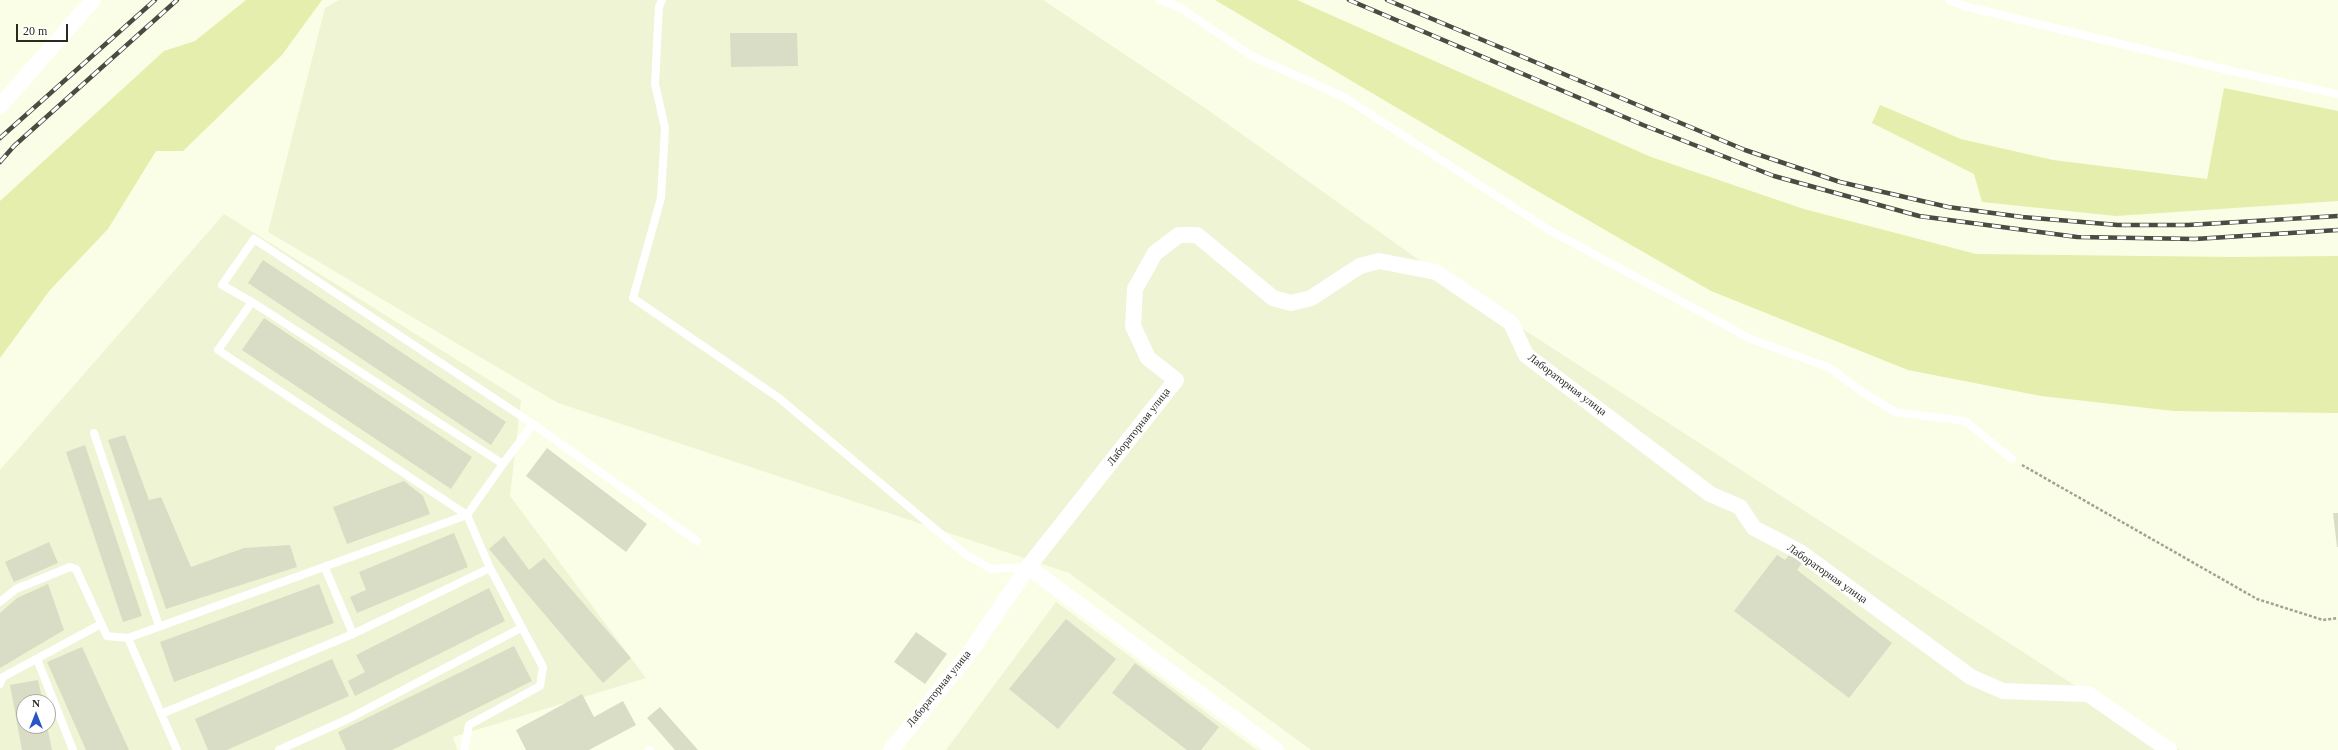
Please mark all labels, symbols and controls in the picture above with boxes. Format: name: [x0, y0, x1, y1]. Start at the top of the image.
scale bar: [18, 16, 70, 42]
text: 20 m: [23, 24, 47, 38]
street label: Лабораторная улица: [1525, 351, 1609, 419]
street label: Лабораторная улица: [1105, 386, 1173, 468]
street label: Лабораторная улица: [1784, 541, 1870, 607]
street label: Лабораторная улица: [904, 648, 974, 730]
north arrow: [16, 694, 56, 734]
text: N: [32, 697, 40, 709]

